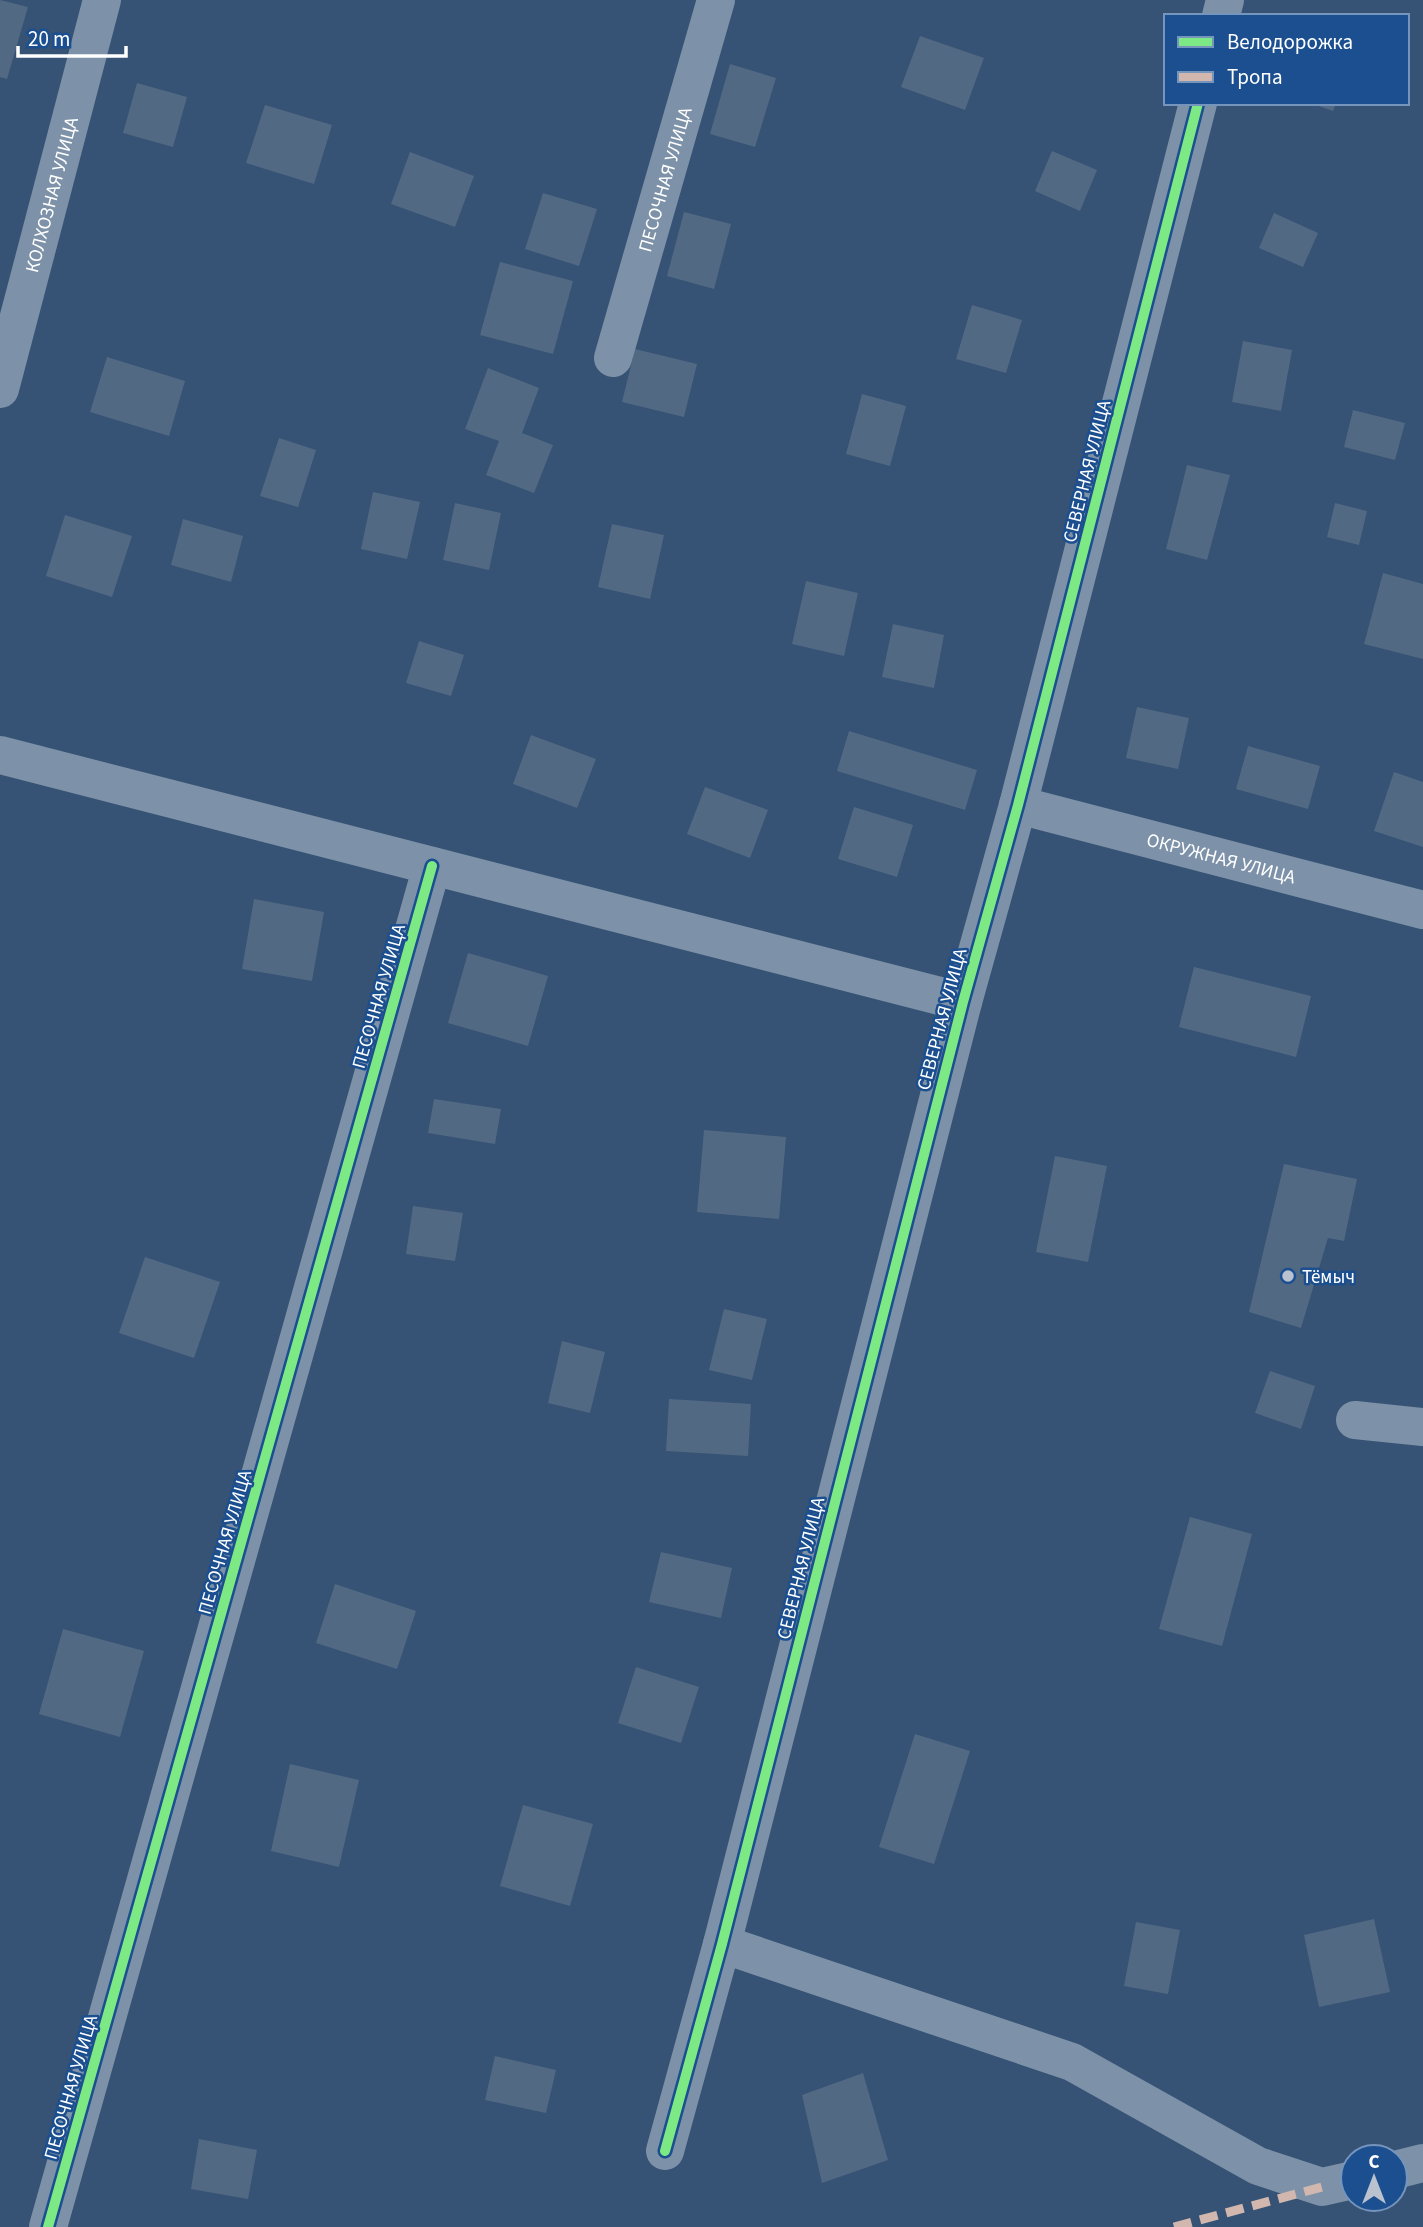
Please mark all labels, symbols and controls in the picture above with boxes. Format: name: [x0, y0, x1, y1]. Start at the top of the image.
scale bar: [18, 14, 126, 58]
legend: [1164, 14, 1409, 105]
text: 20 m: [28, 24, 70, 54]
text: Велодорожка: [1227, 27, 1353, 57]
text: Тропа: [1227, 62, 1283, 92]
street label: ПЕСОЧНАЯ УЛИЦА: [632, 103, 700, 255]
street label: КОЛХОЗНАЯ УЛИЦА: [19, 113, 86, 276]
street label: СЕВЕРНАЯ УЛИЦА: [1057, 397, 1118, 545]
street label: ОКРУЖНАЯ УЛИЦА: [1143, 827, 1299, 892]
street label: ПЕСОЧНАЯ УЛИЦА: [346, 920, 413, 1072]
street label: СЕВЕРНАЯ УЛИЦА: [911, 945, 975, 1093]
place label: Тёмыч: [1302, 1264, 1355, 1291]
marker: Тёмыч: [1280, 1268, 1296, 1284]
street label: ПЕСОЧНАЯ УЛИЦА: [192, 1466, 259, 1618]
street label: СЕВЕРНАЯ УЛИЦА: [771, 1494, 832, 1642]
street label: ПЕСОЧНАЯ УЛИЦА: [38, 2011, 105, 2163]
north arrow: [1339, 2143, 1409, 2213]
text: С: [1368, 2149, 1380, 2176]

